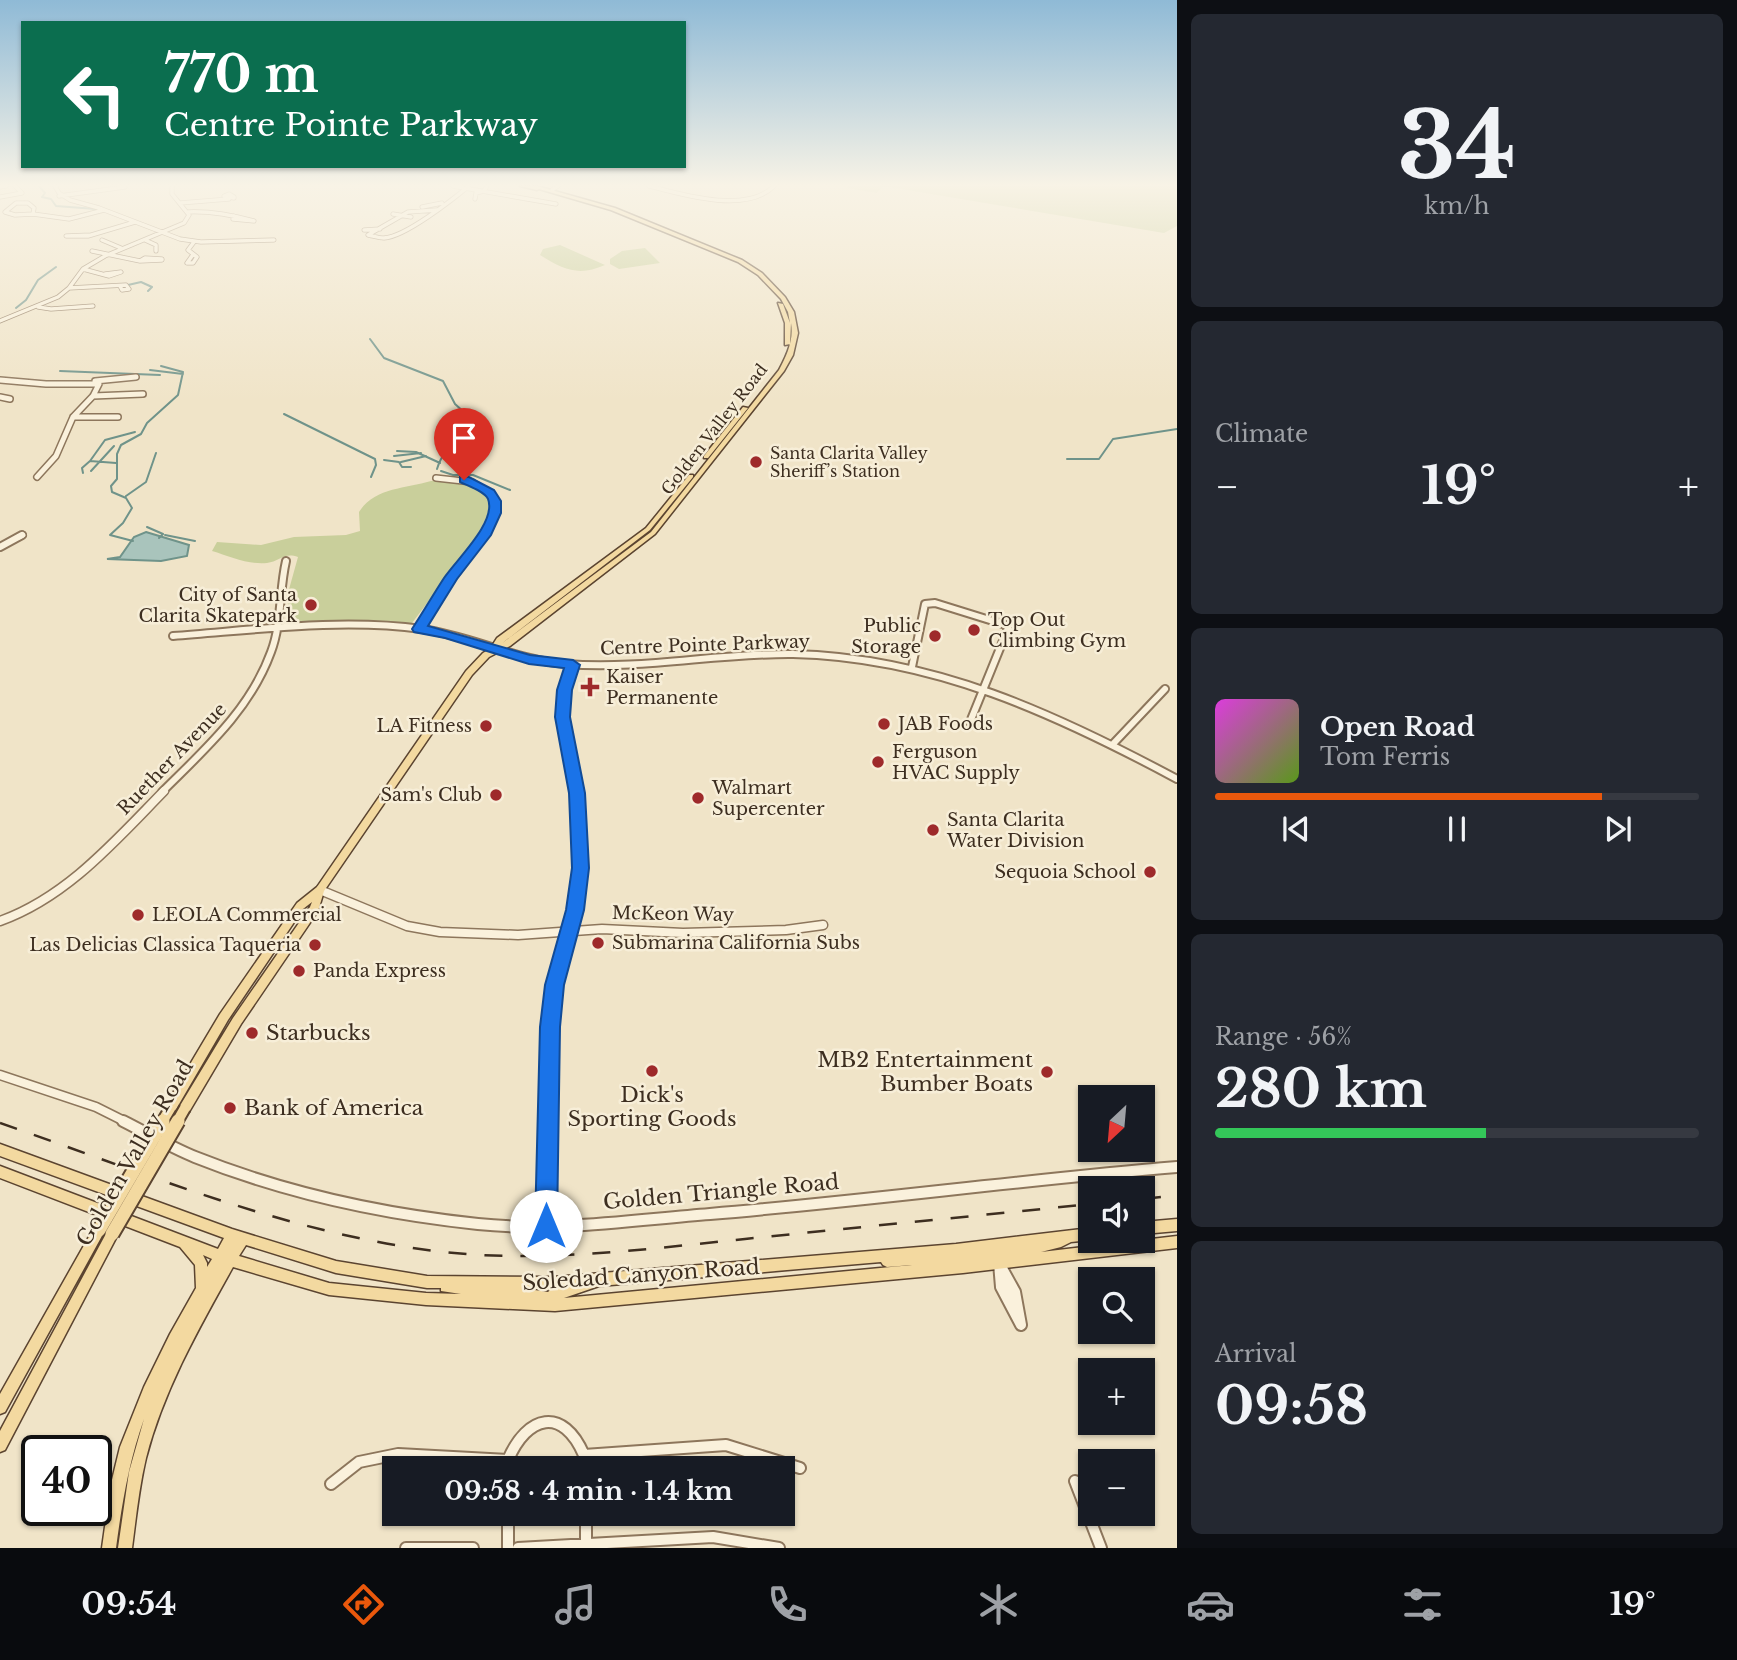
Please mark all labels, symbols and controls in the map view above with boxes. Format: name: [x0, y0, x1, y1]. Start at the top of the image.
text: 770 m: [164, 44, 319, 105]
icon: left: [49, 49, 140, 140]
text: 34: [1398, 90, 1516, 203]
text: Centre Pointe Parkway: [164, 105, 538, 145]
text: km/h: [1424, 192, 1490, 220]
street label: Golden Valley Road: [657, 359, 771, 498]
pin: [434, 408, 494, 480]
icon: arrive: [445, 419, 483, 457]
text: Climate: [1215, 420, 1308, 448]
place label: Santa Clarita Valley Sheriff’s Station: [770, 443, 928, 481]
marker: Santa Clarita Valley Sheriff’s Station: [748, 454, 764, 470]
text: 19°: [1421, 454, 1496, 518]
text: −: [1215, 463, 1239, 510]
text: +: [1678, 463, 1699, 510]
place label: City of Santa Clarita Skatepark: [139, 584, 297, 627]
marker: City of Santa Clarita Skatepark: [303, 597, 319, 613]
place label: Top Out Climbing Gym: [988, 609, 1126, 652]
place label: Public Storage: [851, 615, 921, 658]
marker: Top Out Climbing Gym: [966, 622, 982, 638]
marker: Public Storage: [927, 628, 943, 644]
street label: Centre Pointe Parkway: [600, 630, 811, 660]
place label: Kaiser Permanente: [606, 666, 718, 709]
marker: Kaiser Permanente: [580, 677, 600, 697]
street label: Ruether Avenue: [113, 698, 231, 820]
text: Open Road: [1320, 711, 1475, 743]
place label: JAB Foods: [896, 713, 993, 735]
place label: LA Fitness: [377, 715, 472, 737]
marker: JAB Foods: [876, 716, 892, 732]
marker: LA Fitness: [478, 718, 494, 734]
place label: Ferguson HVAC Supply: [892, 741, 1020, 784]
text: Tom Ferris: [1320, 743, 1450, 771]
marker: Ferguson HVAC Supply: [870, 754, 886, 770]
place label: Walmart Supercenter: [711, 777, 825, 820]
place label: Sam's Club: [380, 784, 482, 806]
marker: Sam's Club: [488, 787, 504, 803]
marker: Walmart Supercenter: [690, 790, 706, 806]
place label: Santa Clarita Water Division: [946, 809, 1085, 852]
icon: previous: [1277, 810, 1315, 848]
icon: pause: [1438, 810, 1476, 848]
icon: next: [1599, 810, 1637, 848]
marker: Santa Clarita Water Division: [925, 822, 941, 838]
place label: Sequoia School: [994, 861, 1136, 883]
marker: Sequoia School: [1142, 864, 1158, 880]
street label: McKeon Way: [612, 902, 735, 926]
place label: LEOLA Commercial: [152, 904, 342, 926]
marker: LEOLA Commercial: [130, 907, 146, 923]
place label: Submarina California Subs: [612, 932, 860, 954]
place label: Las Delicias Classica Taqueria: [29, 934, 301, 956]
marker: Submarina California Subs: [590, 935, 606, 951]
marker: Las Delicias Classica Taqueria: [307, 937, 323, 953]
place label: Panda Express: [313, 960, 446, 982]
marker: Panda Express: [291, 963, 307, 979]
place label: Starbucks: [266, 1020, 371, 1046]
text: Range · 56%: [1215, 1023, 1352, 1051]
marker: Starbucks: [244, 1025, 260, 1041]
place label: MB2 Entertainment Bumber Boats: [817, 1047, 1033, 1097]
street label: Golden Valley Road: [71, 1055, 199, 1251]
text: 280 km: [1215, 1057, 1427, 1121]
marker: Dick's Sporting Goods: [644, 1063, 660, 1079]
marker: MB2 Entertainment Bumber Boats: [1039, 1064, 1055, 1080]
place label: Dick's Sporting Goods: [568, 1082, 736, 1132]
north arrow: [1078, 1085, 1155, 1162]
map controls: [1078, 1085, 1155, 1526]
place label: Bank of America: [244, 1095, 424, 1121]
marker: Bank of America: [222, 1100, 238, 1116]
street label: Golden Triangle Road: [602, 1169, 840, 1215]
button: sound: [1078, 1176, 1155, 1253]
position arrow: [509, 1189, 583, 1263]
street label: Soledad Canyon Road: [521, 1254, 761, 1296]
button: search: [1078, 1267, 1155, 1344]
text: Arrival: [1215, 1340, 1296, 1368]
button: +: [1078, 1358, 1155, 1435]
text: 09:58: [1215, 1374, 1368, 1438]
speed limit sign: 40: [21, 1435, 112, 1526]
button: −: [1078, 1449, 1155, 1526]
text: 09:58 · 4 min · 1.4 km: [444, 1475, 733, 1507]
icon: directions: [339, 1580, 388, 1629]
icon: music: [551, 1580, 600, 1629]
icon: phone: [763, 1580, 812, 1629]
icon: climate: [974, 1580, 1023, 1629]
icon: car: [1186, 1580, 1235, 1629]
icon: filters: [1398, 1580, 1447, 1629]
text: 09:54: [81, 1584, 176, 1624]
text: 19°: [1609, 1584, 1656, 1624]

